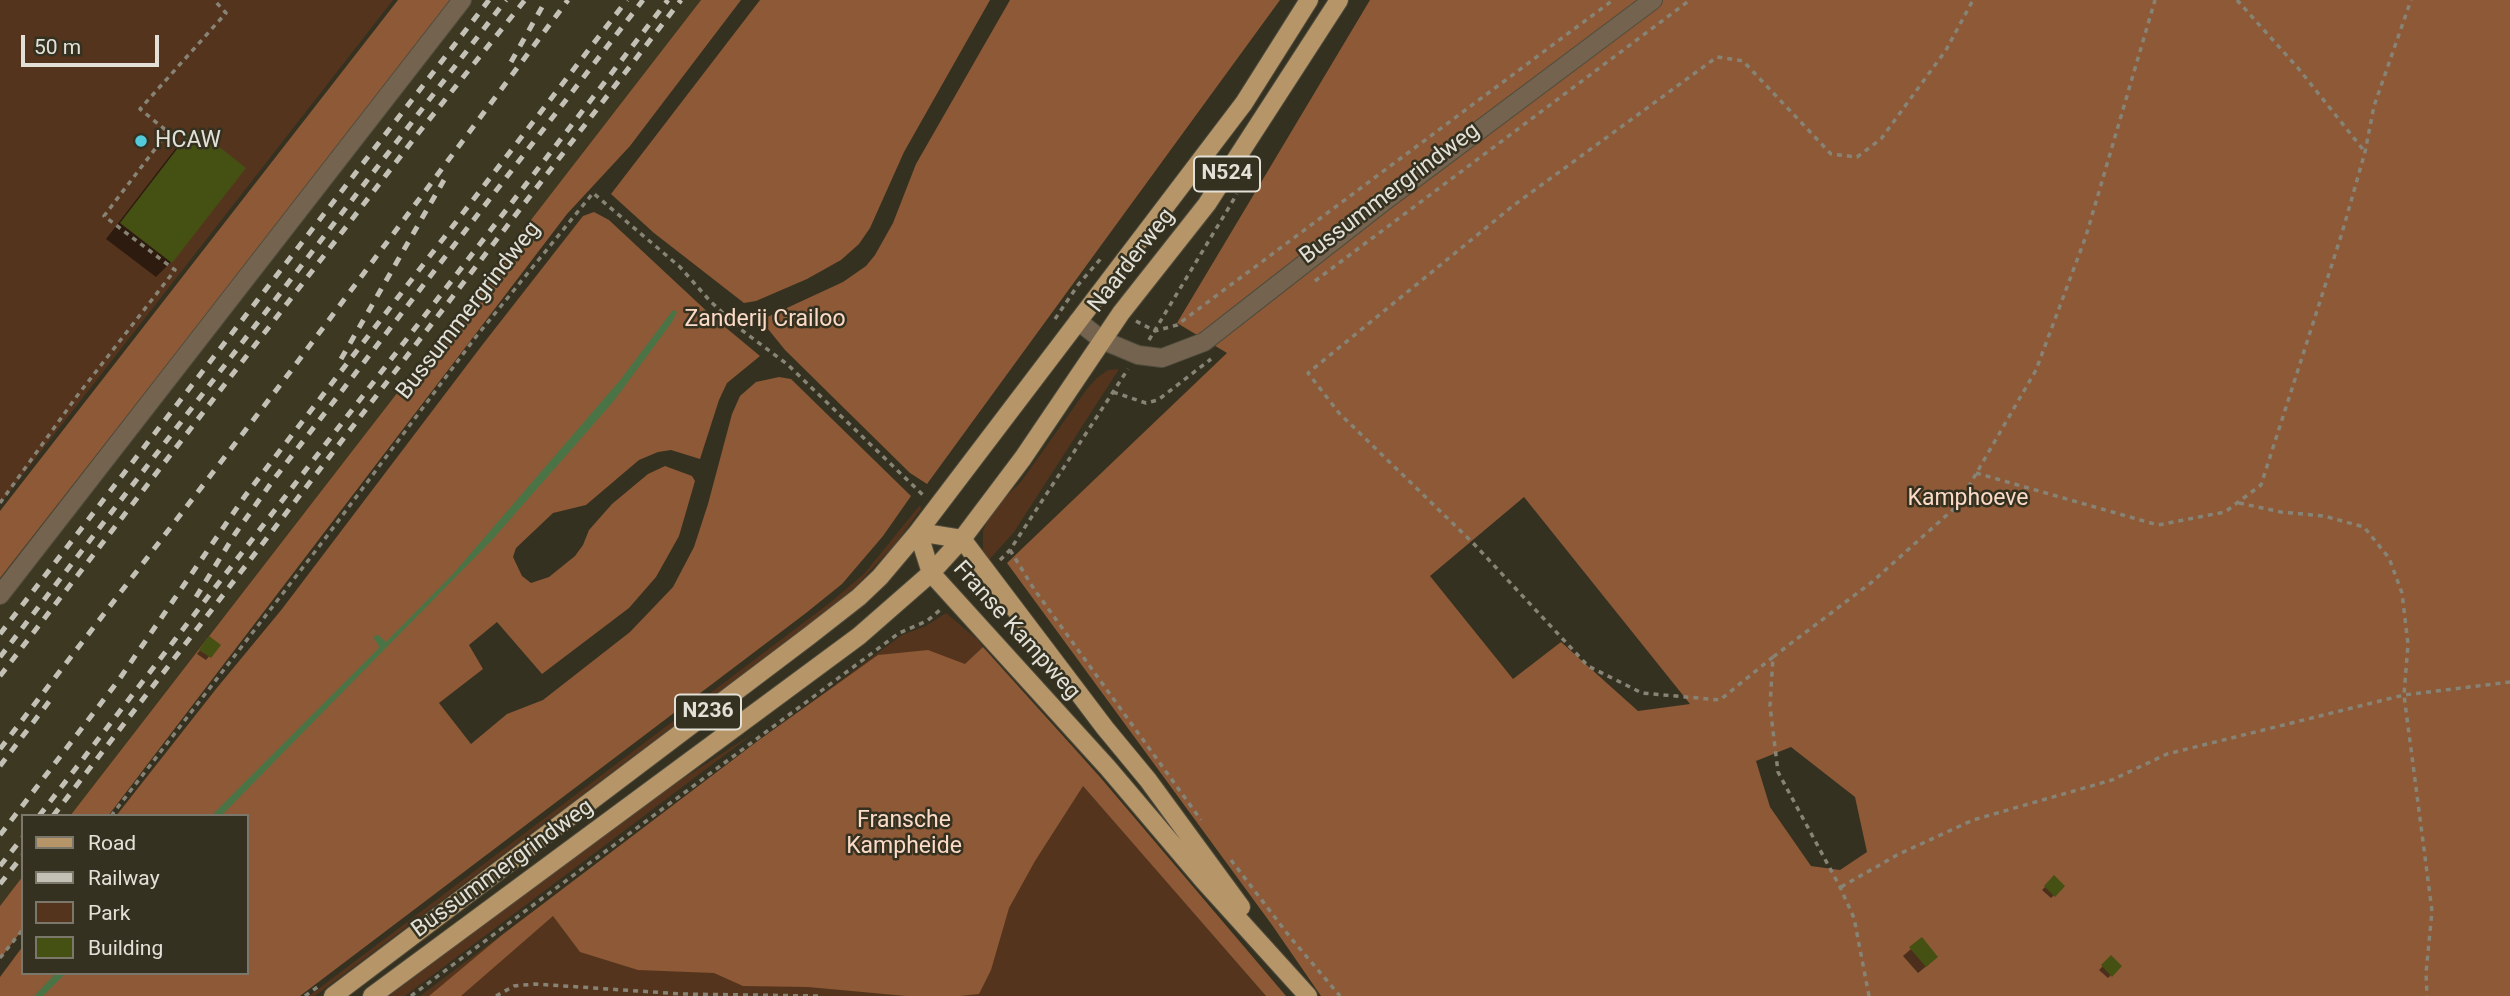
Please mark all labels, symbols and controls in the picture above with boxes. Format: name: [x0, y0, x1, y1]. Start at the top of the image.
scale bar: [24, 21, 163, 65]
text: 50 m: [34, 35, 81, 59]
street label: Bussummergrindweg: [1295, 117, 1485, 271]
place label: HCAW: [155, 127, 221, 155]
marker: HCAW: [133, 133, 149, 149]
road number: N524: [1194, 156, 1260, 192]
street label: Naarderweg: [1083, 203, 1181, 319]
street label: Bussummergrindweg: [391, 217, 547, 405]
park label: Zanderij Crailoo: [684, 306, 846, 334]
park label: Kamphoeve: [1907, 485, 2029, 513]
street label: Franse Kampweg: [946, 556, 1086, 706]
road number: N236: [675, 694, 741, 730]
street label: Bussummergrindweg: [407, 794, 599, 944]
park label: Fransche Kampheide: [846, 807, 962, 861]
legend: [21, 814, 248, 975]
text: Road: [88, 831, 136, 855]
text: Railway: [88, 866, 160, 890]
text: Park: [88, 901, 130, 925]
text: Building: [88, 936, 163, 960]

